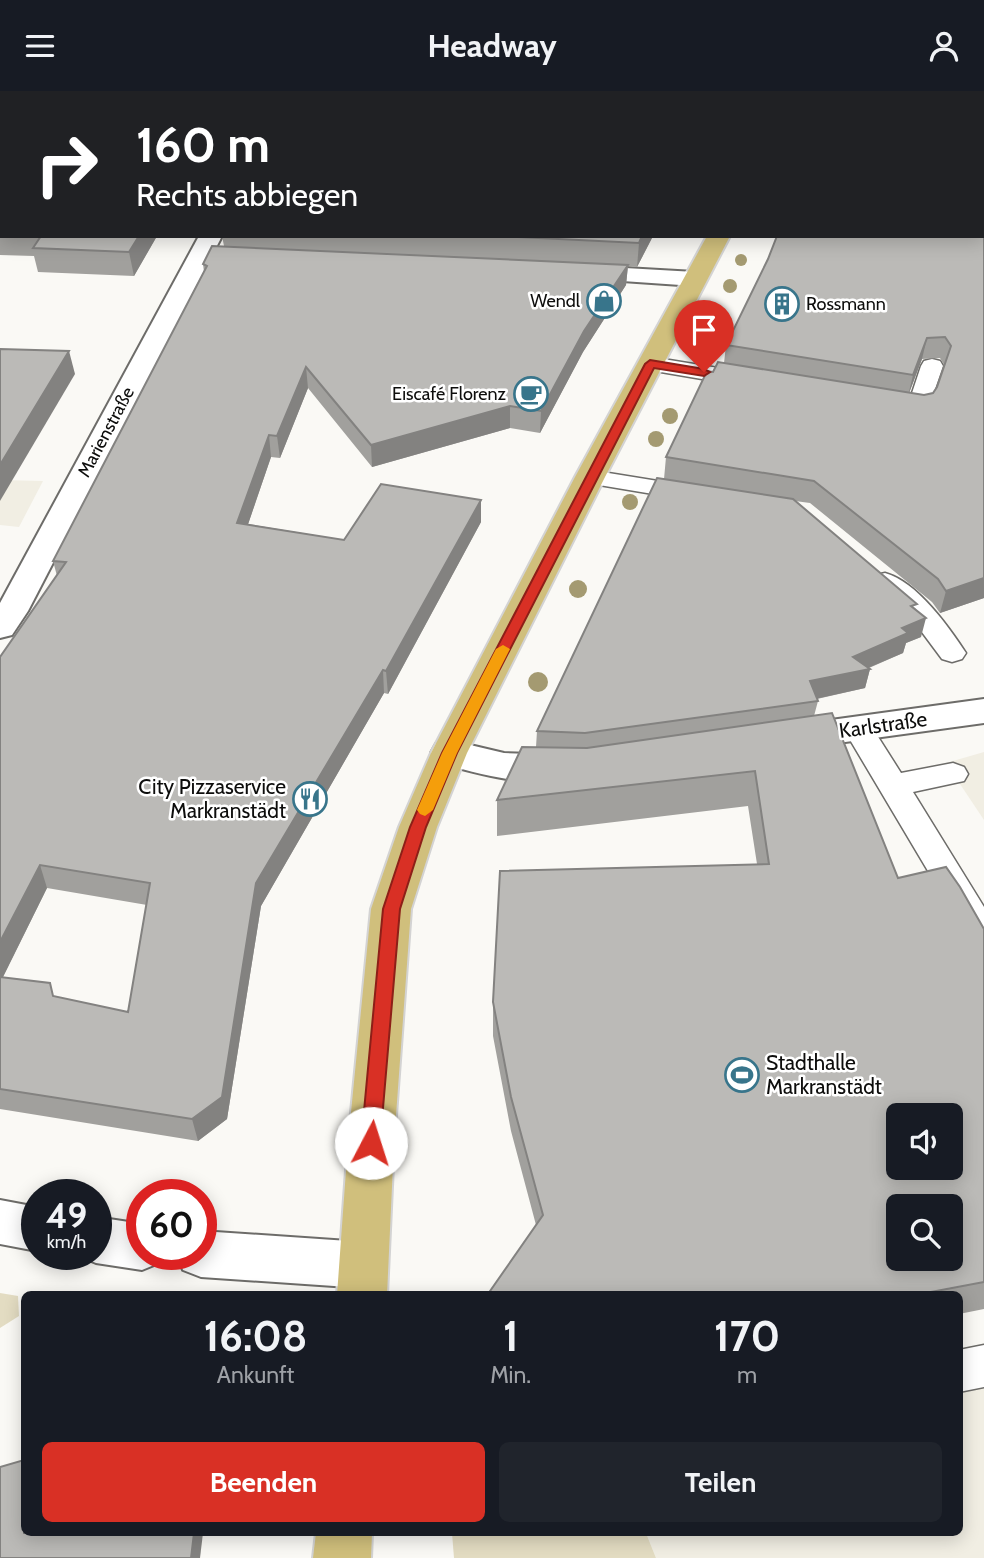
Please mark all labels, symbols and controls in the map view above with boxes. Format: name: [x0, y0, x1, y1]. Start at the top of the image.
text: Headway: [427, 26, 557, 65]
icon: menu: [21, 27, 59, 65]
icon: person: [925, 27, 963, 65]
text: 160 m: [136, 115, 270, 174]
icon: right: [21, 119, 112, 210]
text: Rechts abbiegen: [136, 175, 358, 214]
shop icon: Wendl: [585, 282, 623, 320]
building icon: Rossmann: [763, 285, 801, 323]
place label: Wendl: [530, 290, 581, 312]
place label: Rossmann: [806, 293, 886, 315]
pin: [674, 300, 734, 372]
icon: arrive: [685, 311, 723, 349]
cafe icon: Eiscafé Florenz: [512, 375, 550, 413]
street label: Marienstraße: [73, 383, 139, 481]
place label: Eiscafé Florenz: [392, 383, 507, 405]
street label: Karlstraße: [837, 706, 929, 743]
place label: City Pizzaservice Markranstädt: [138, 774, 286, 823]
restaurant icon: City Pizzaservice Markranstädt: [291, 780, 329, 818]
place label: Stadthalle Markranstädt: [766, 1050, 882, 1099]
sports icon: Stadthalle Markranstädt: [723, 1056, 761, 1094]
map controls: [886, 1103, 963, 1271]
button: sound: [886, 1103, 963, 1180]
position arrow: [334, 1106, 408, 1180]
speed limit sign: 60: [126, 1179, 217, 1270]
text: 49: [46, 1194, 87, 1237]
button: search: [886, 1194, 963, 1271]
text: km/h: [47, 1231, 86, 1253]
text: 16:08: [204, 1310, 307, 1362]
text: 1: [503, 1310, 518, 1362]
text: 170: [714, 1310, 780, 1362]
text: Ankunft: [217, 1361, 294, 1389]
text: Min.: [490, 1361, 531, 1389]
text: m: [737, 1361, 757, 1389]
button: Beenden: [42, 1442, 485, 1522]
button: Teilen: [499, 1442, 942, 1522]

